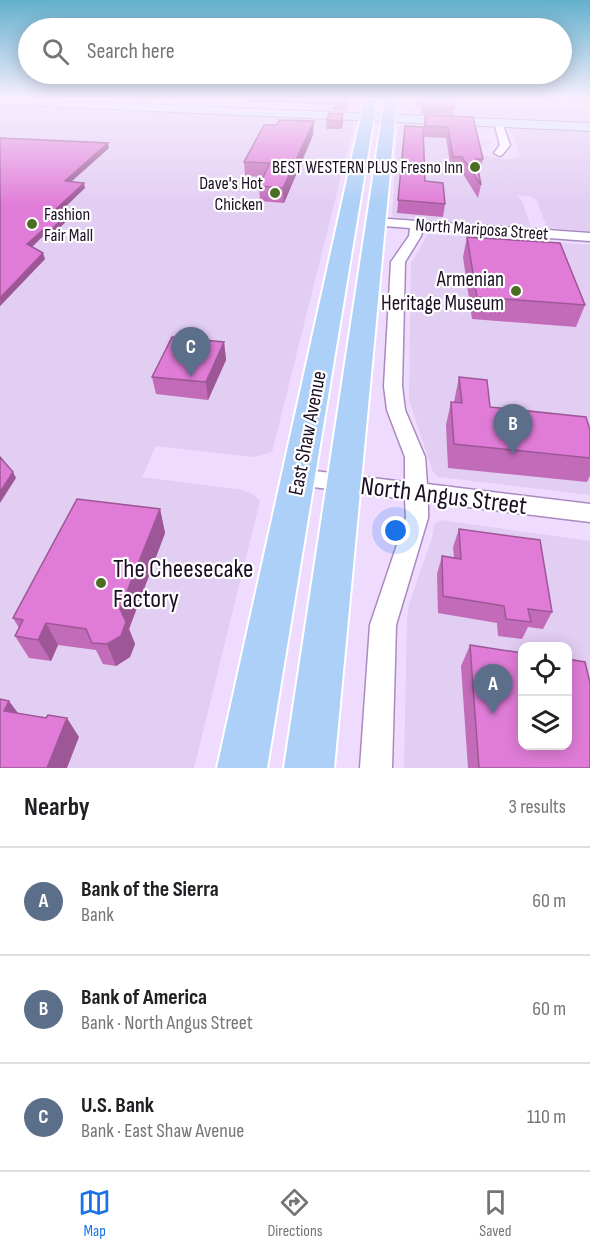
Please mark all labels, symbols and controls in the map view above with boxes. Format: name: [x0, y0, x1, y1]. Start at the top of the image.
search box: [18, 18, 572, 84]
icon: search: [39, 35, 72, 68]
text: Search here: [87, 38, 174, 65]
place label: BEST WESTERN PLUS Fresno Inn: [272, 157, 463, 178]
marker: BEST WESTERN PLUS Fresno Inn: [468, 160, 482, 174]
place label: Dave's Hot Chicken: [199, 173, 263, 215]
marker: Dave's Hot Chicken: [268, 186, 282, 200]
place label: Fashion Fair Mall: [44, 204, 93, 246]
street label: North Mariposa Street: [415, 214, 550, 245]
marker: Fashion Fair Mall: [25, 217, 39, 231]
place label: Armenian Heritage Museum: [381, 267, 504, 316]
marker: Armenian Heritage Museum: [509, 284, 523, 298]
pin: C: [172, 328, 210, 377]
street label: East Shaw Avenue: [283, 369, 332, 497]
pin: B: [494, 404, 532, 454]
street label: North Angus Street: [359, 471, 529, 522]
your location: [381, 516, 410, 545]
place label: The Cheesecake Factory: [113, 554, 254, 615]
marker: The Cheesecake Factory: [94, 576, 108, 590]
map controls: [518, 642, 572, 750]
button: locate: [518, 642, 572, 696]
pin: A: [474, 664, 512, 714]
button: layers: [518, 696, 572, 750]
text: Nearby: [24, 792, 90, 823]
text: 3 results: [509, 795, 566, 819]
text: Bank of the Sierra: [81, 876, 219, 903]
text: A: [39, 889, 48, 913]
text: 60 m: [532, 889, 566, 913]
text: Bank: [81, 903, 114, 927]
text: Bank of America: [81, 984, 207, 1011]
text: B: [39, 997, 48, 1021]
text: 60 m: [532, 997, 566, 1021]
text: Bank · North Angus Street: [81, 1011, 253, 1035]
text: U.S. Bank: [81, 1092, 154, 1119]
text: C: [38, 1105, 49, 1129]
text: 110 m: [527, 1105, 566, 1129]
text: Bank · East Shaw Avenue: [81, 1119, 244, 1143]
tab: Map: [78, 1186, 111, 1241]
tab: Directions: [267, 1186, 323, 1241]
tab: Saved: [479, 1186, 512, 1241]

